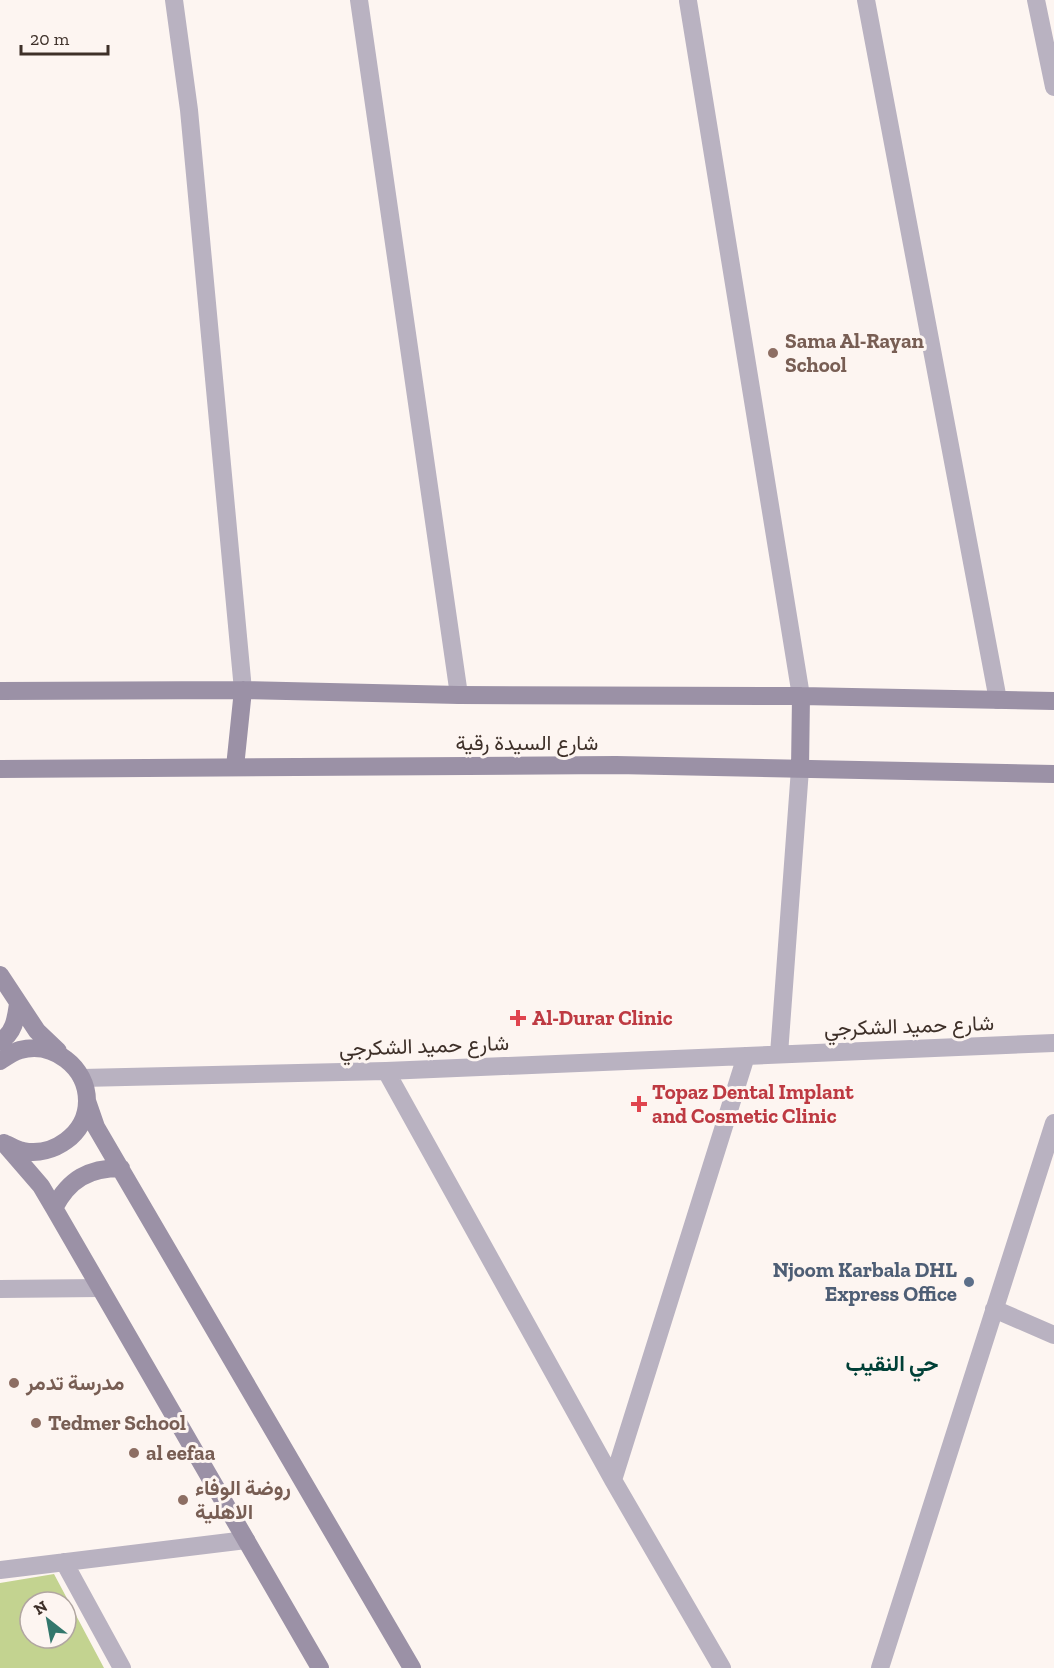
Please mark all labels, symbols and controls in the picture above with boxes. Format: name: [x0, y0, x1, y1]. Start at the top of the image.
scale bar: [21, 18, 108, 56]
text: 20 m: [30, 28, 70, 50]
place label: Sama Al-Rayan School: [785, 328, 925, 377]
marker: Sama Al-Rayan School: [766, 346, 780, 360]
street label: شارع السيدة رقية: [456, 730, 598, 757]
place label: Al-Durar Clinic: [532, 1005, 673, 1030]
marker: Al-Durar Clinic: [509, 1009, 527, 1027]
street label: شارع حميد الشكرجي: [823, 1010, 995, 1046]
street label: شارع حميد الشكرجي: [338, 1030, 510, 1066]
place label: Topaz Dental Implant and Cosmetic Clinic: [652, 1079, 854, 1128]
marker: Topaz Dental Implant and Cosmetic Clinic: [630, 1095, 648, 1113]
place label: Njoom Karbala DHL Express Office: [773, 1257, 957, 1306]
marker: Njoom Karbala DHL Express Office: [962, 1275, 976, 1289]
district label: حي النقيب: [846, 1350, 938, 1382]
place label: مدرسة تدمر: [25, 1370, 124, 1396]
marker: مدرسة تدمر: [7, 1376, 21, 1390]
place label: Tedmer School: [48, 1410, 186, 1435]
marker: Tedmer School: [29, 1416, 43, 1430]
place label: al eefaa: [146, 1440, 216, 1465]
marker: al eefaa: [127, 1446, 141, 1460]
place label: روضة الوفاء الاهلية: [195, 1475, 291, 1524]
marker: روضة الوفاء الاهلية: [176, 1493, 190, 1507]
north arrow: [18, 1590, 78, 1650]
text: N: [30, 1596, 51, 1619]

